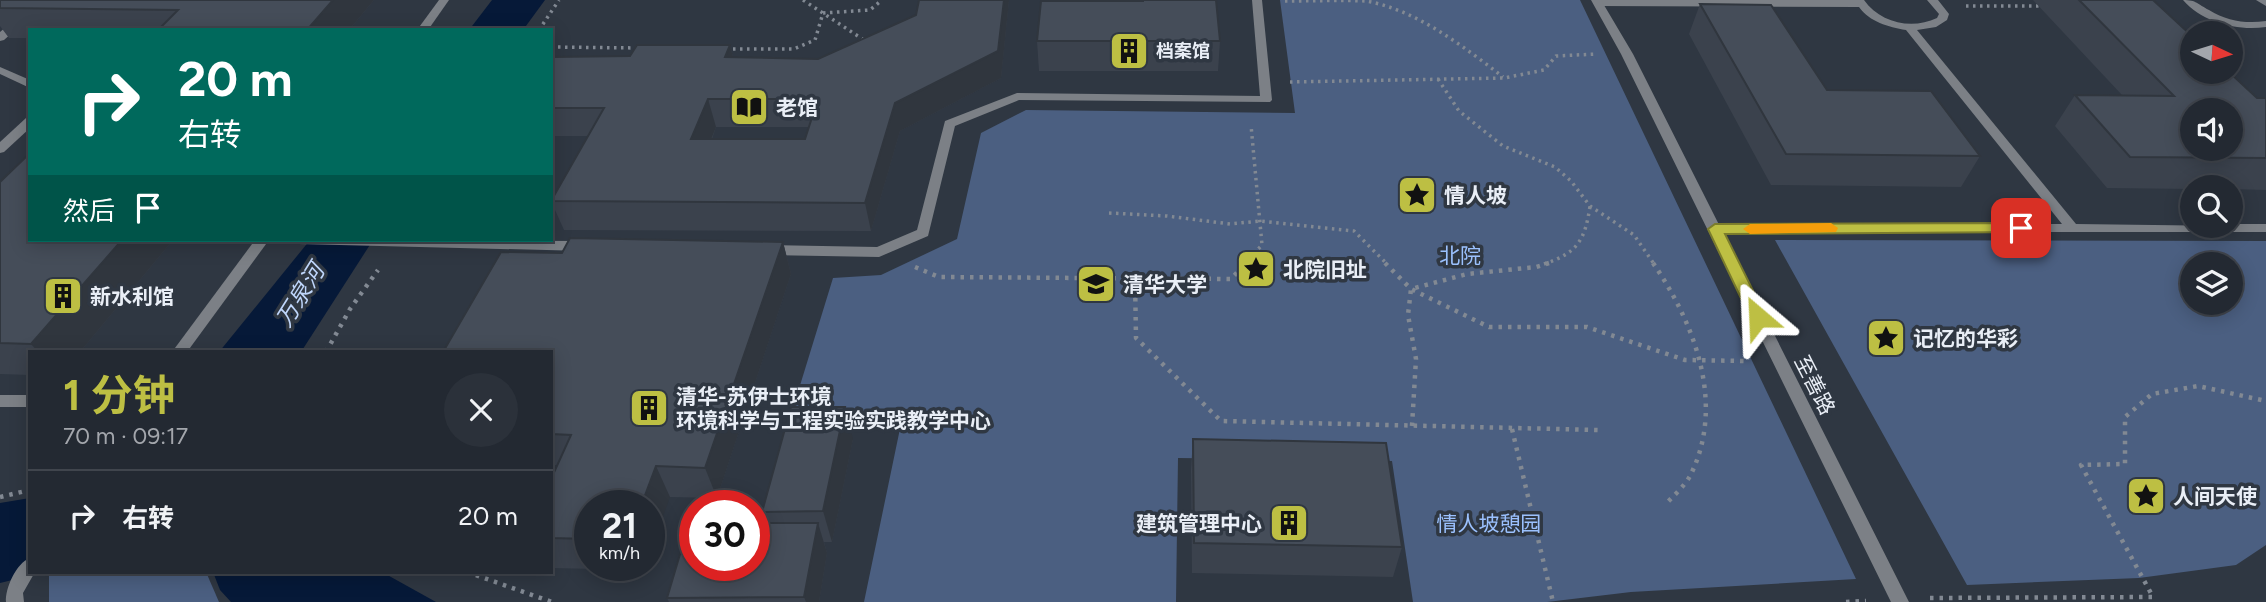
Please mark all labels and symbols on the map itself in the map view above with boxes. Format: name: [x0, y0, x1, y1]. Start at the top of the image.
north arrow: [2180, 21, 2244, 84]
building icon: 档案馆: [1108, 30, 1150, 72]
place label: 档案馆: [1156, 40, 1210, 62]
library icon: 老馆: [728, 86, 770, 128]
place label: 老馆: [776, 95, 818, 120]
place icon: 情人坡: [1396, 174, 1438, 216]
place label: 情人坡: [1444, 183, 1507, 208]
pin: [1991, 198, 2051, 258]
park label: 北院: [1439, 243, 1481, 268]
place icon: 北院旧址: [1235, 248, 1277, 290]
water label: 万泉河: [270, 255, 332, 332]
place label: 北院旧址: [1283, 257, 1367, 282]
school or university icon: 清华大学: [1075, 263, 1117, 305]
place label: 清华大学: [1123, 272, 1207, 297]
building icon: 新水利馆: [42, 275, 84, 317]
position arrow: [1721, 280, 1795, 354]
place label: 新水利馆: [90, 284, 174, 309]
place icon: 记忆的华彩: [1865, 317, 1907, 359]
place label: 记忆的华彩: [1913, 326, 2018, 351]
street label: 至善路: [1790, 351, 1840, 419]
place label: 清华-苏伊士环境 环境科学与工程实验实践教学中心: [676, 384, 991, 433]
building icon: 清华-苏伊士环境 环境科学与工程实验实践教学中心: [628, 387, 670, 429]
place icon: 人间天使: [2125, 475, 2167, 517]
place label: 人间天使: [2173, 484, 2257, 509]
speed limit sign: 30: [679, 490, 770, 581]
building icon: 建筑管理中心: [1268, 502, 1310, 544]
place label: 建筑管理中心: [1136, 511, 1262, 536]
park label: 情人坡憩园: [1437, 511, 1542, 536]

